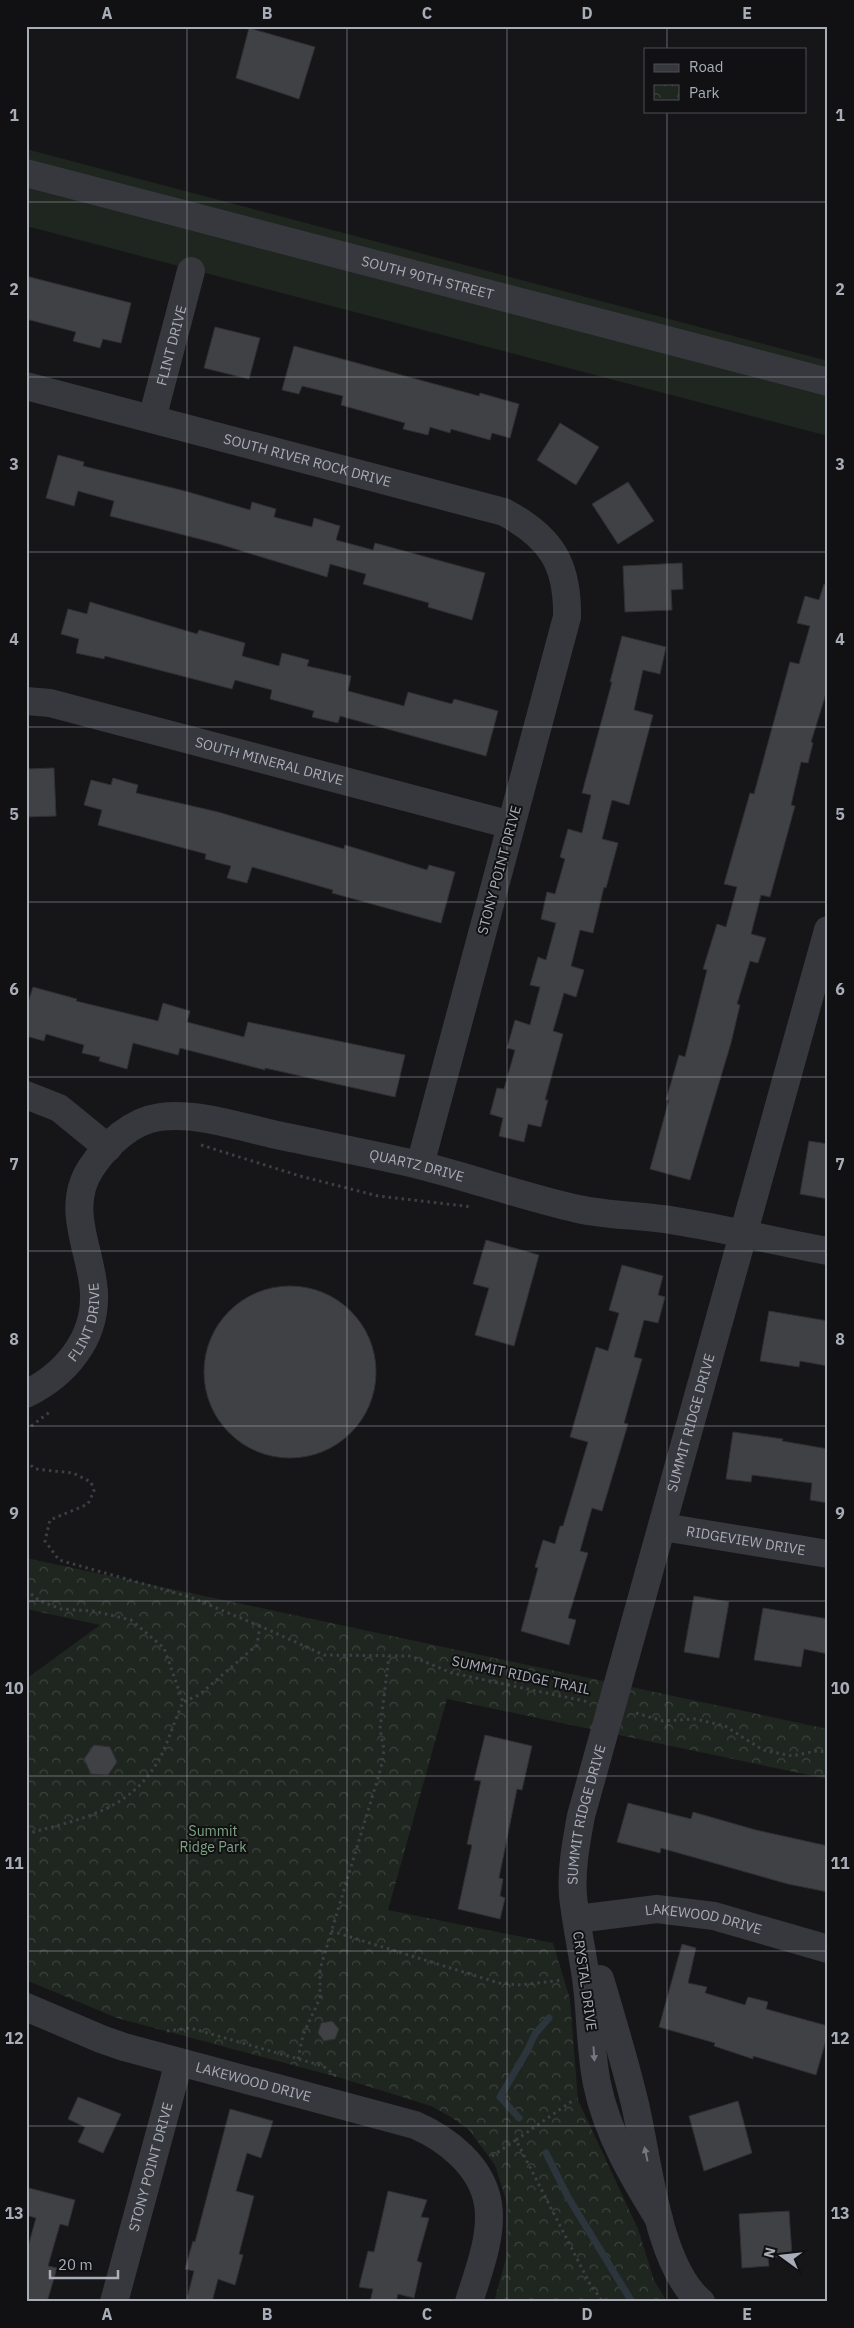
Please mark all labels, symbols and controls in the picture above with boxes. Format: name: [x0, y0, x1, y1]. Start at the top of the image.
text: A: [102, 3, 113, 23]
text: B: [262, 3, 273, 23]
text: C: [422, 3, 432, 23]
text: D: [581, 3, 593, 23]
text: E: [742, 3, 752, 23]
legend: [644, 48, 806, 112]
text: Road: [689, 57, 724, 76]
text: Park: [689, 83, 719, 102]
text: 1: [9, 105, 19, 125]
text: 1: [835, 105, 845, 125]
street label: SOUTH 90TH STREET: [359, 252, 496, 304]
text: 2: [9, 279, 19, 299]
text: 2: [835, 279, 845, 299]
street label: FLINT DRIVE: [152, 303, 191, 388]
street label: SOUTH RIVER ROCK DRIVE: [222, 429, 393, 491]
text: 3: [9, 454, 19, 474]
text: 3: [835, 454, 845, 474]
text: 4: [9, 629, 19, 649]
text: 4: [835, 629, 845, 649]
street label: SOUTH MINERAL DRIVE: [193, 733, 346, 789]
street label: STONY POINT DRIVE: [473, 803, 525, 937]
text: 5: [9, 804, 19, 824]
text: 5: [835, 804, 845, 824]
text: 6: [9, 979, 19, 999]
text: 6: [835, 979, 845, 999]
street label: QUARTZ DRIVE: [368, 1145, 466, 1186]
text: 7: [9, 1154, 19, 1174]
text: 7: [835, 1154, 845, 1174]
street label: FLINT DRIVE: [64, 1282, 103, 1365]
text: 8: [9, 1329, 19, 1349]
text: 8: [835, 1329, 845, 1349]
street label: SUMMIT RIDGE DRIVE: [663, 1351, 719, 1494]
text: 9: [9, 1503, 19, 1523]
text: 9: [835, 1503, 845, 1523]
street label: RIDGEVIEW DRIVE: [685, 1522, 807, 1559]
street label: SUMMIT RIDGE TRAIL: [450, 1652, 592, 1698]
text: 10: [4, 1678, 24, 1698]
text: 10: [830, 1678, 850, 1698]
street label: SUMMIT RIDGE DRIVE: [564, 1742, 610, 1885]
park label: Summit Ridge Park: [179, 1822, 247, 1856]
text: 11: [4, 1853, 24, 1873]
text: 11: [830, 1853, 850, 1873]
street label: LAKEWOOD DRIVE: [644, 1900, 764, 1938]
street label: CRYSTAL DRIVE: [569, 1930, 601, 2032]
text: 12: [4, 2028, 24, 2048]
text: 12: [830, 2028, 850, 2048]
one-way arrow: [590, 2047, 598, 2063]
street label: LAKEWOOD DRIVE: [194, 2058, 313, 2106]
street label: STONY POINT DRIVE: [125, 2100, 177, 2233]
one-way arrow: [642, 2146, 650, 2161]
text: 13: [4, 2203, 24, 2223]
text: 13: [830, 2203, 850, 2223]
north arrow: [756, 2230, 806, 2280]
text: N: [759, 2245, 779, 2260]
scale bar: [50, 2248, 118, 2280]
text: 20 m: [58, 2255, 93, 2274]
text: A: [102, 2304, 113, 2324]
text: B: [262, 2304, 273, 2324]
text: C: [422, 2304, 432, 2324]
text: D: [581, 2304, 593, 2324]
text: E: [742, 2304, 752, 2324]

